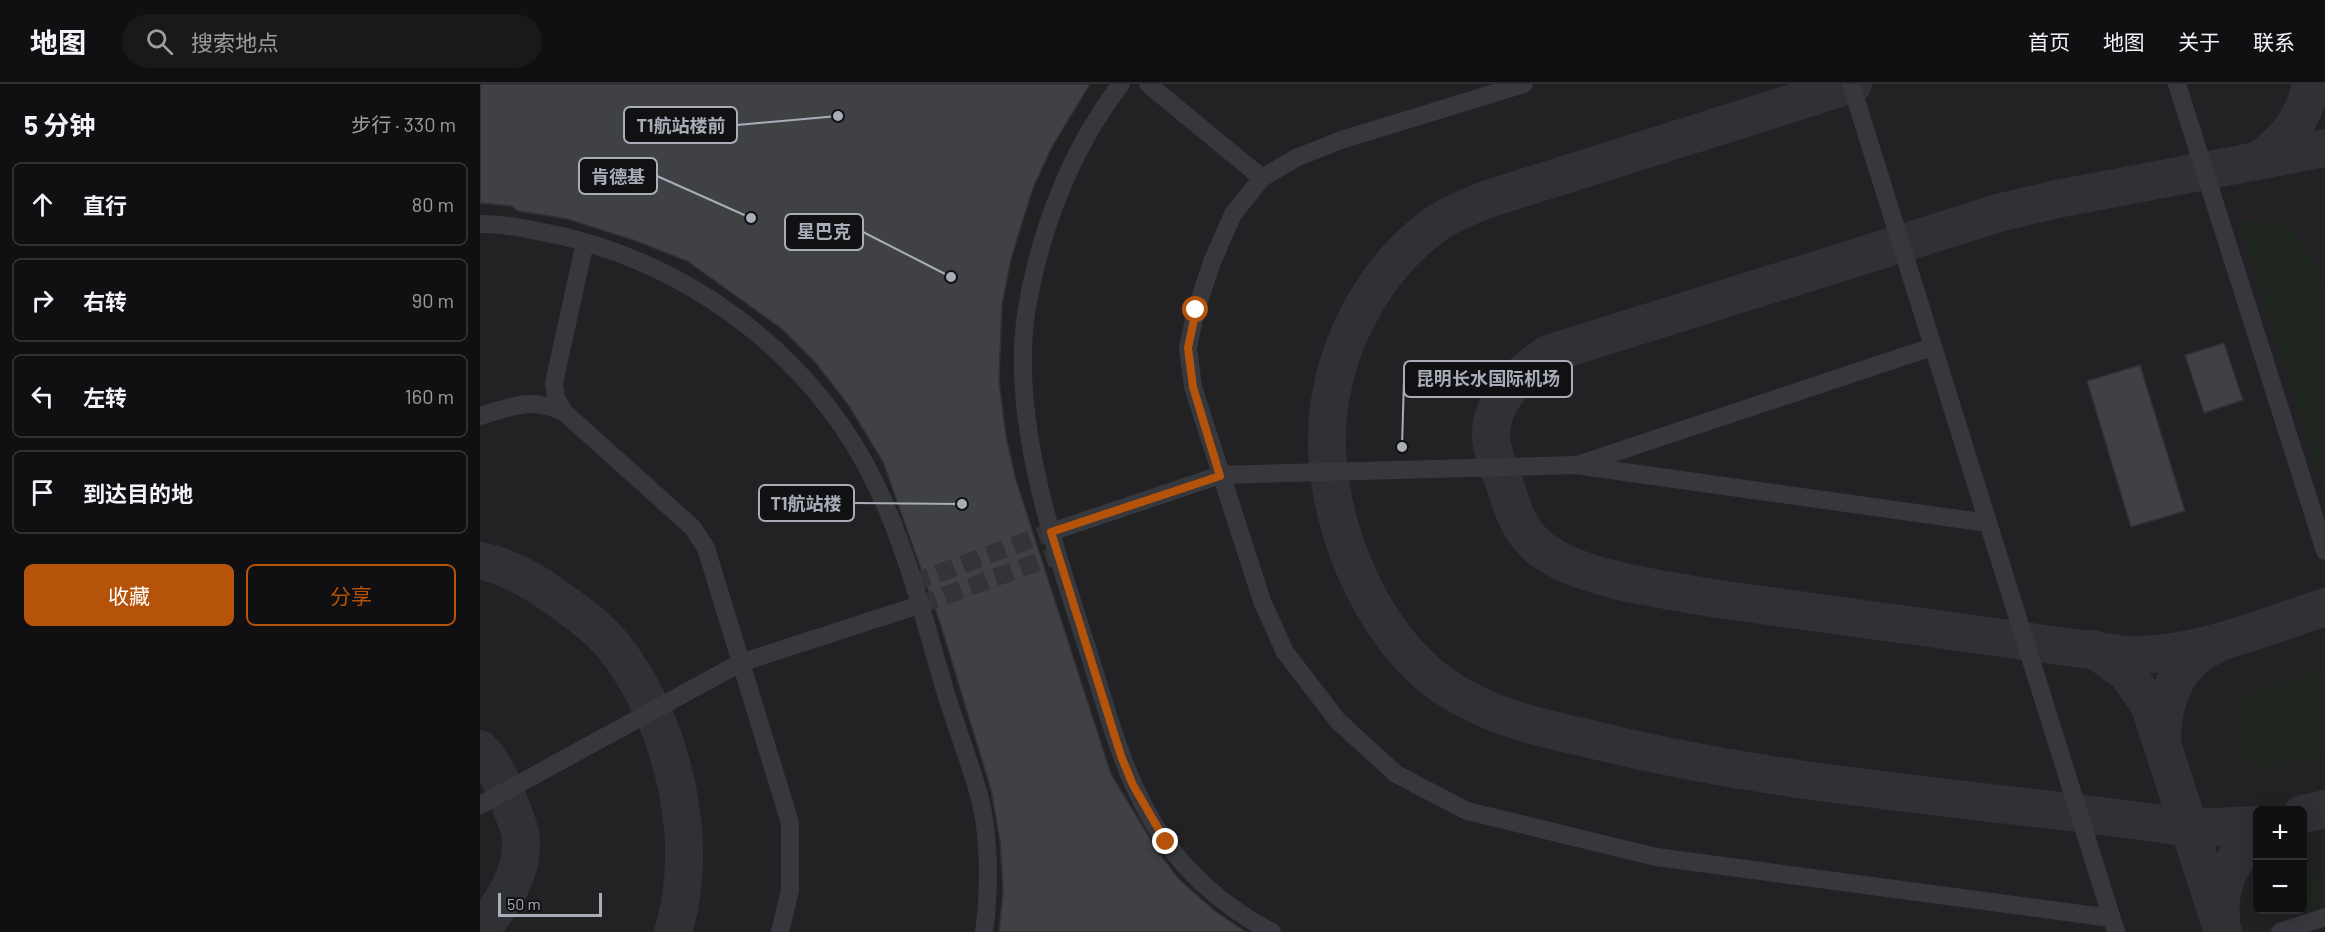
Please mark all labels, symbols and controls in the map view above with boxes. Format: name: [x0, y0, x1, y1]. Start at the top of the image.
search box: [122, 14, 542, 68]
text: 地图: [30, 25, 86, 59]
icon: search: [143, 25, 176, 58]
text: 搜索地点: [191, 29, 279, 55]
text: 首页: [2028, 29, 2070, 54]
text: 地图: [2103, 29, 2145, 54]
text: 关于: [2178, 29, 2220, 54]
text: 联系: [2253, 29, 2295, 54]
callout: T1航站楼前: [624, 107, 737, 143]
text: 5 分钟: [24, 109, 95, 140]
text: 步行 · 330 m: [351, 112, 456, 136]
text: T1航站楼前: [637, 114, 725, 136]
callout: 肯德基: [579, 158, 657, 194]
text: 肯德基: [591, 165, 645, 187]
icon: ahead: [26, 188, 59, 221]
text: 直行: [83, 192, 127, 218]
text: 80 m: [412, 192, 454, 216]
callout: 星巴克: [785, 214, 863, 250]
text: 星巴克: [797, 220, 851, 242]
icon: right: [26, 284, 59, 317]
text: 右转: [83, 288, 127, 314]
text: 90 m: [412, 288, 454, 312]
route start: [1182, 296, 1208, 322]
callout: 昆明长水国际机场: [1404, 361, 1572, 397]
text: 昆明长水国际机场: [1416, 367, 1560, 389]
icon: left: [26, 380, 59, 413]
text: 左转: [83, 384, 127, 410]
text: 160 m: [405, 384, 454, 408]
icon: arrive: [26, 476, 59, 509]
text: 到达目的地: [83, 480, 193, 506]
callout: T1航站楼: [759, 485, 854, 521]
text: T1航站楼: [771, 492, 841, 514]
button: 收藏: [24, 564, 234, 626]
button: 分享: [246, 564, 456, 626]
map controls: [2253, 806, 2307, 914]
button: +: [2253, 806, 2307, 860]
route end: [1152, 828, 1178, 854]
button: −: [2253, 860, 2307, 914]
scale bar: [498, 890, 602, 918]
text: 50 m: [507, 894, 541, 913]

